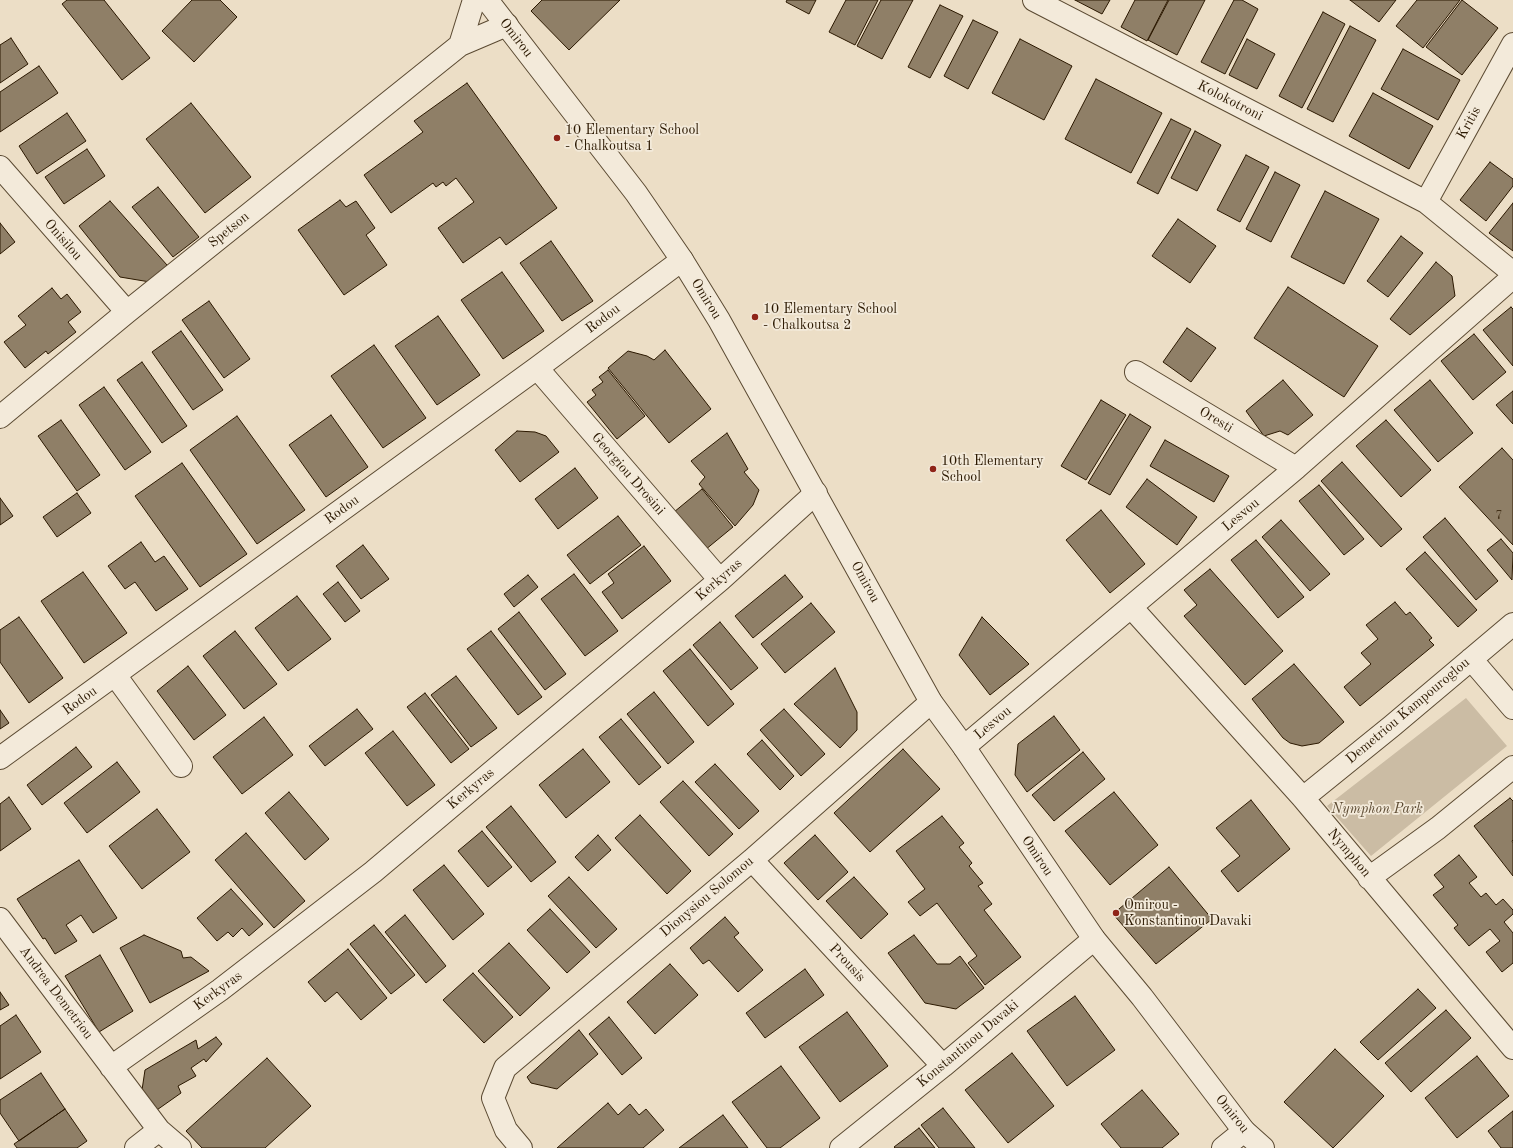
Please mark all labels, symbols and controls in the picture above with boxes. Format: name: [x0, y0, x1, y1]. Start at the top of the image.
street label: Omirou: [496, 15, 536, 61]
street label: Kolokotroni: [1194, 77, 1266, 125]
street label: Kritis: [1453, 104, 1485, 142]
place label: 10 Elementary School - Chalkoutsa 1: [565, 122, 699, 154]
marker: 10 Elementary School - Chalkoutsa 1: [552, 133, 562, 143]
street label: Spetson: [205, 208, 253, 252]
street label: Onisilou: [41, 216, 85, 264]
street label: Omirou: [687, 276, 725, 322]
street label: Rodou: [582, 301, 624, 337]
place label: 10 Elementary School - Chalkoutsa 2: [763, 301, 897, 334]
marker: 10 Elementary School - Chalkoutsa 2: [750, 312, 760, 322]
street label: Oresti: [1196, 403, 1236, 437]
street label: Georgiou Drosini: [588, 429, 668, 519]
place label: 10th Elementary School: [941, 453, 1044, 486]
marker: 10th Elementary School: [928, 464, 938, 474]
street label: Rodou: [321, 492, 363, 528]
street label: Lesvou: [1219, 495, 1263, 535]
house number: 7: [1496, 509, 1502, 523]
street label: Kerkyras: [692, 555, 746, 605]
street label: Omirou: [847, 558, 883, 606]
street label: Demetriou Kampouroglou: [1343, 654, 1473, 768]
street label: Rodou: [59, 683, 101, 719]
street label: Lesvou: [971, 703, 1015, 743]
street label: Kerkyras: [444, 765, 498, 813]
park label: Nymphon Park: [1331, 801, 1423, 817]
street label: Nymphon: [1324, 825, 1374, 881]
street label: Omirou: [1017, 833, 1057, 879]
street label: Dionysiou Solomou: [657, 853, 757, 941]
place label: Omirou - Konstantinou Davaki: [1124, 897, 1251, 930]
marker: Omirou - Konstantinou Davaki: [1111, 908, 1121, 918]
street label: Prousis: [825, 941, 869, 985]
street label: Andrea Demetriou: [15, 943, 97, 1043]
street label: Kerkyras: [190, 968, 246, 1014]
street label: Konstantinou Davaki: [914, 997, 1022, 1091]
street label: Omirou: [1211, 1091, 1253, 1137]

